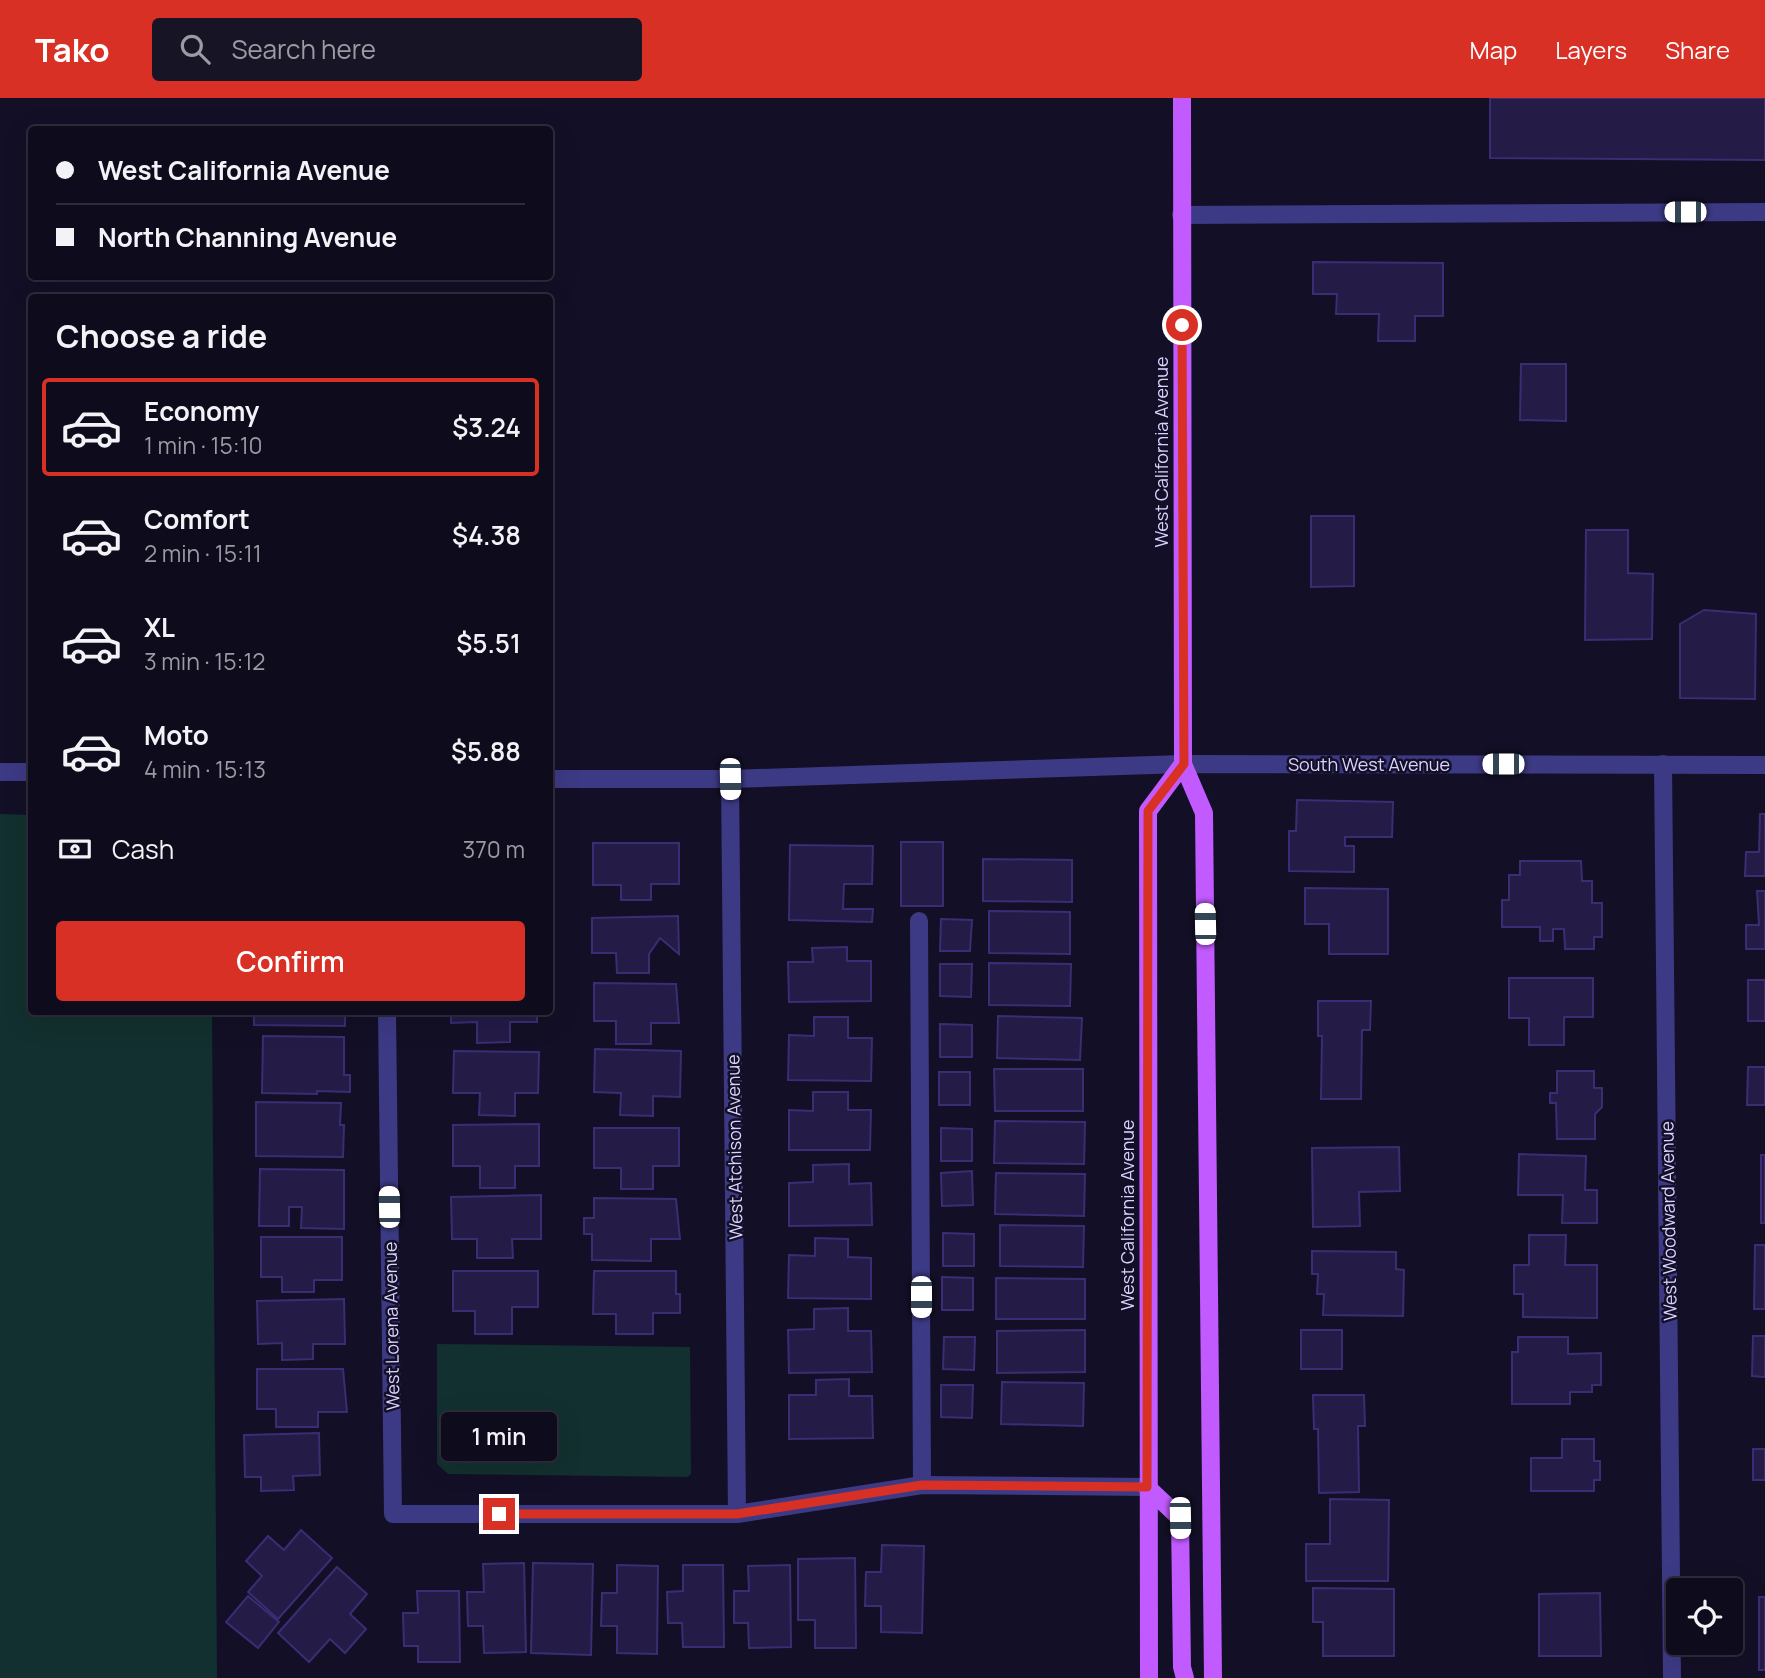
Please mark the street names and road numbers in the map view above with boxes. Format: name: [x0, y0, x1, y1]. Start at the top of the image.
street label: West California Avenue: [1149, 356, 1173, 548]
street label: South West Avenue: [1288, 752, 1450, 776]
street label: West Atchison Avenue: [720, 1054, 748, 1240]
street label: West California Avenue: [1115, 1119, 1139, 1311]
street label: West Woodward Avenue: [1654, 1121, 1682, 1321]
street label: West Lorena Avenue: [378, 1241, 404, 1411]

